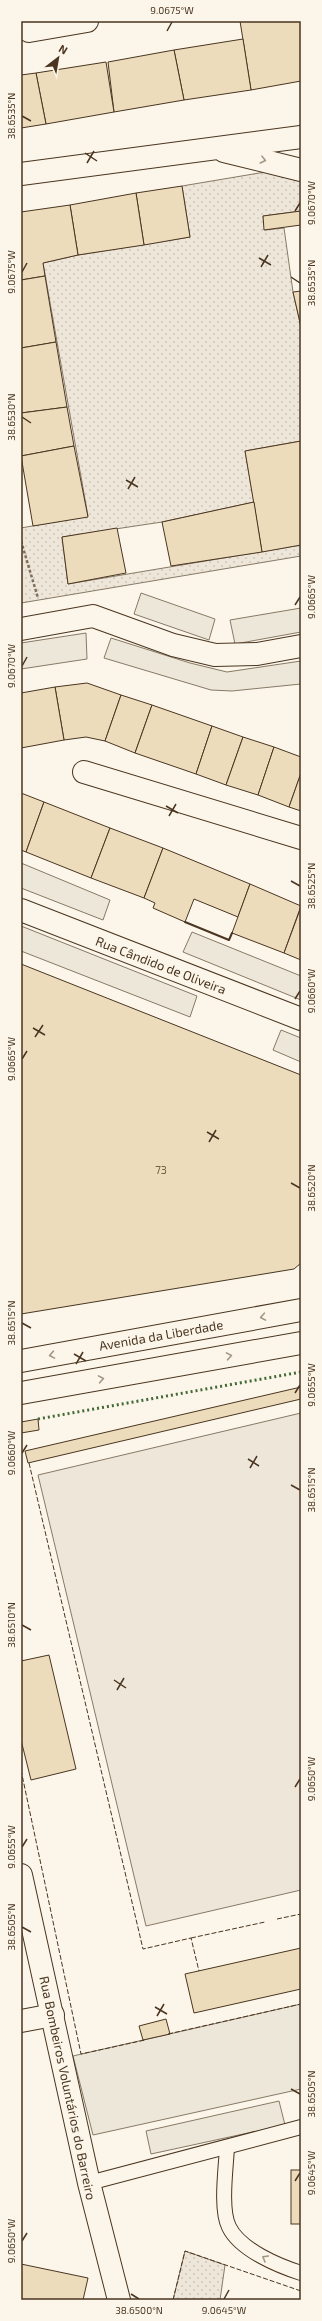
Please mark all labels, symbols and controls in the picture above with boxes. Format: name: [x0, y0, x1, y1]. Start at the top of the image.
text: 9.0675°W: [150, 4, 194, 16]
north arrow: [38, 38, 78, 78]
text: N: [57, 41, 70, 57]
text: 38.6535°N: [5, 93, 17, 139]
one-way arrow: [260, 156, 266, 164]
text: 9.0670°W: [305, 180, 317, 225]
text: 9.0675°W: [5, 250, 17, 294]
text: 38.6535°N: [305, 260, 317, 306]
text: 38.6530°N: [5, 393, 17, 441]
text: 9.0665°W: [305, 575, 317, 619]
text: 9.0670°W: [5, 643, 17, 688]
text: 38.6525°N: [305, 863, 317, 909]
street label: Rua Cândido de Oliveira: [94, 933, 228, 997]
text: 9.0660°W: [305, 968, 317, 1013]
text: 9.0665°W: [5, 1037, 17, 1081]
house number: 73: [155, 1163, 167, 1176]
text: 38.6520°N: [305, 1164, 317, 1212]
text: 38.6515°N: [5, 1300, 17, 1346]
one-way arrow: [260, 1312, 266, 1320]
street label: Avenida da Liberdade: [98, 1316, 224, 1354]
one-way arrow: [49, 1351, 55, 1359]
one-way arrow: [226, 1352, 232, 1361]
text: 9.0655°W: [305, 1363, 317, 1407]
one-way arrow: [98, 1375, 104, 1383]
text: 9.0660°W: [5, 1430, 17, 1475]
text: 38.6515°N: [305, 1467, 317, 1513]
text: 38.6510°N: [5, 1602, 17, 1648]
text: 9.0650°W: [305, 1756, 317, 1801]
text: 9.0655°W: [5, 1825, 17, 1869]
text: 38.6505°N: [5, 1903, 17, 1951]
street label: Rua Bombeiros Voluntários do Barreiro: [36, 1975, 100, 2201]
text: 38.6505°N: [305, 2070, 317, 2118]
text: 9.0645°W: [305, 2150, 317, 2195]
text: 9.0650°W: [5, 2218, 17, 2263]
one-way arrow: [262, 2255, 269, 2262]
text: 38.6500°N: [115, 2304, 163, 2316]
text: 9.0645°W: [202, 2304, 247, 2316]

